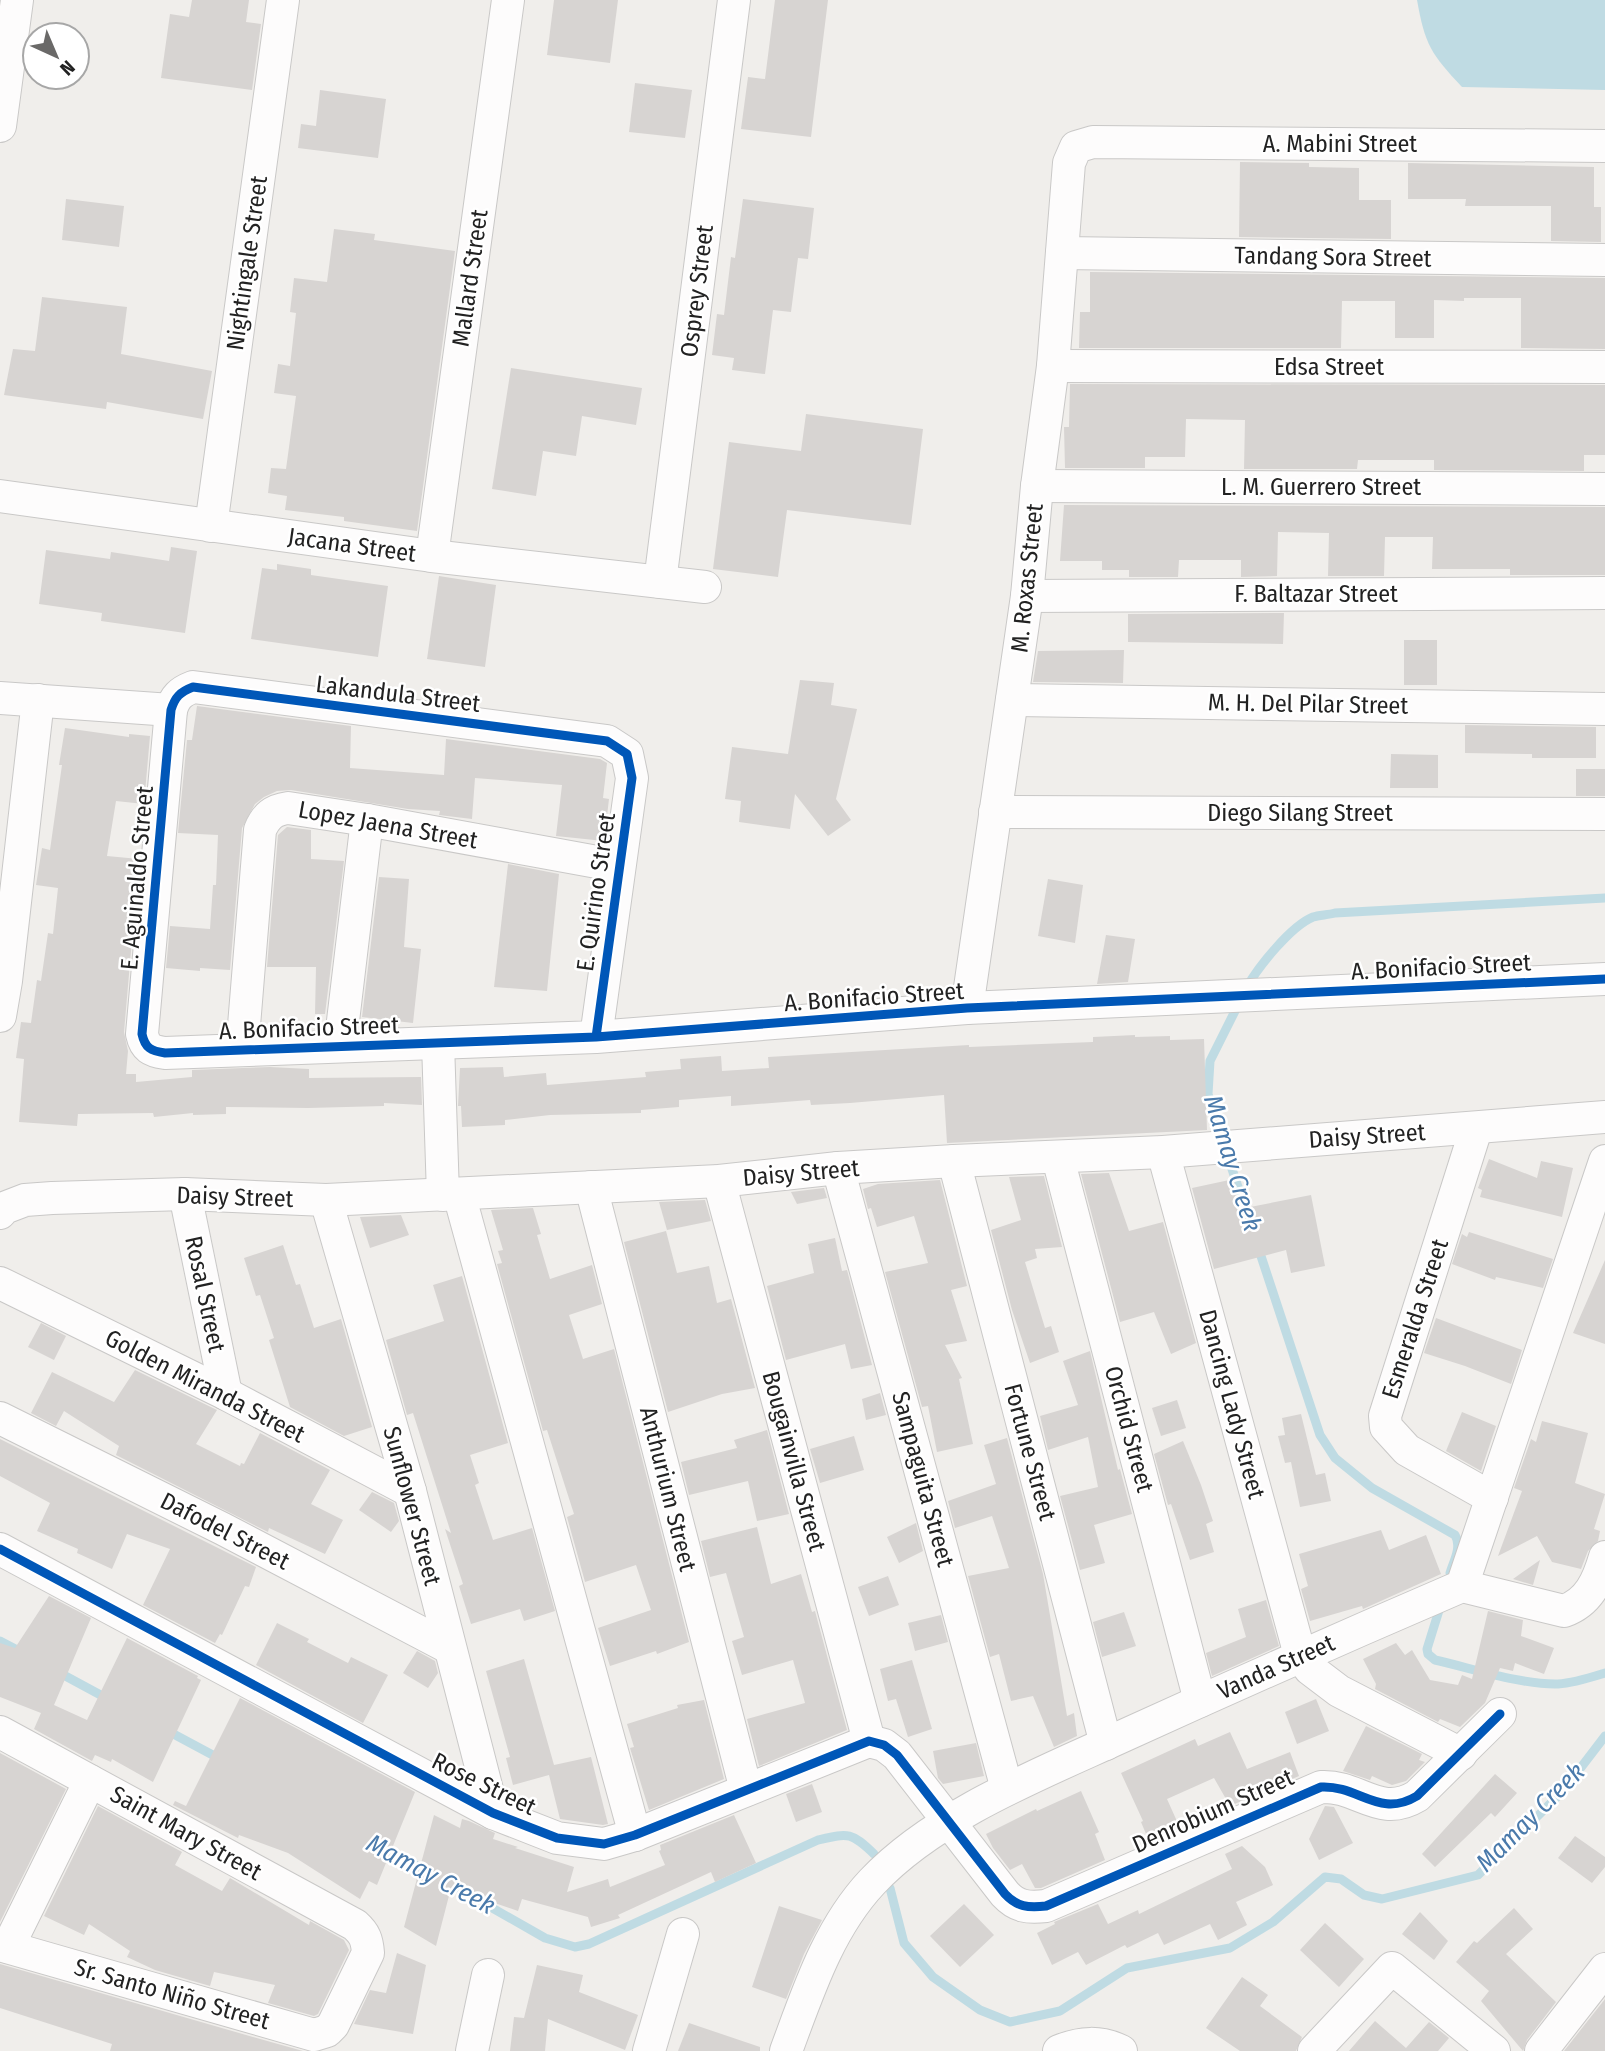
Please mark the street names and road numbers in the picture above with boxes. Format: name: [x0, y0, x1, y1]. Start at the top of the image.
street label: A. Mabini Street: [1263, 130, 1417, 158]
street label: Nightingale Street: [221, 174, 273, 352]
street label: Mallard Street: [447, 208, 493, 348]
street label: Osprey Street: [675, 223, 719, 359]
street label: Tandang Sora Street: [1234, 241, 1432, 273]
street label: Edsa Street: [1274, 353, 1384, 381]
street label: L. M. Guerrero Street: [1221, 473, 1421, 501]
street label: M. Roxas Street: [1005, 502, 1049, 654]
street label: Jacana Street: [286, 522, 418, 568]
street label: F. Baltazar Street: [1234, 580, 1398, 608]
street label: Lakandula Street: [314, 670, 482, 718]
street label: M. H. Del Pilar Street: [1208, 688, 1409, 720]
street label: E. Aguinaldo Street: [115, 785, 159, 971]
street label: Lopez Jaena Street: [296, 795, 480, 855]
street label: Diego Silang Street: [1207, 799, 1393, 827]
street label: E. Quirino Street: [571, 811, 621, 973]
street label: A. Bonifacio Street: [1350, 948, 1532, 986]
street label: A. Bonifacio Street: [783, 977, 965, 1017]
street label: A. Bonifacio Street: [219, 1011, 400, 1045]
street label: Daisy Street: [1308, 1118, 1426, 1154]
street label: Daisy Street: [742, 1154, 861, 1192]
street label: Daisy Street: [176, 1181, 294, 1213]
street label: Rosal Street: [179, 1233, 231, 1355]
street label: Esmeralda Street: [1376, 1235, 1454, 1402]
street label: Dancing Lady Street: [1193, 1306, 1271, 1502]
street label: Golden Miranda Street: [101, 1324, 310, 1448]
street label: Orchid Street: [1099, 1363, 1159, 1495]
street label: Bougainvilla Street: [757, 1368, 832, 1554]
street label: Fortune Street: [998, 1381, 1062, 1523]
street label: Sampaguita Street: [886, 1388, 960, 1570]
street label: Anthurium Street: [634, 1404, 702, 1574]
street label: Sunflower Street: [377, 1423, 447, 1589]
street label: Dafodel Street: [156, 1487, 294, 1576]
street label: Vanda Street: [1213, 1629, 1339, 1705]
street label: Rose Street: [427, 1747, 541, 1821]
street label: Denrobium Street: [1128, 1763, 1298, 1859]
street label: Saint Mary Street: [106, 1780, 267, 1886]
street label: Sr. Santo Niño Street: [71, 1953, 273, 2035]

